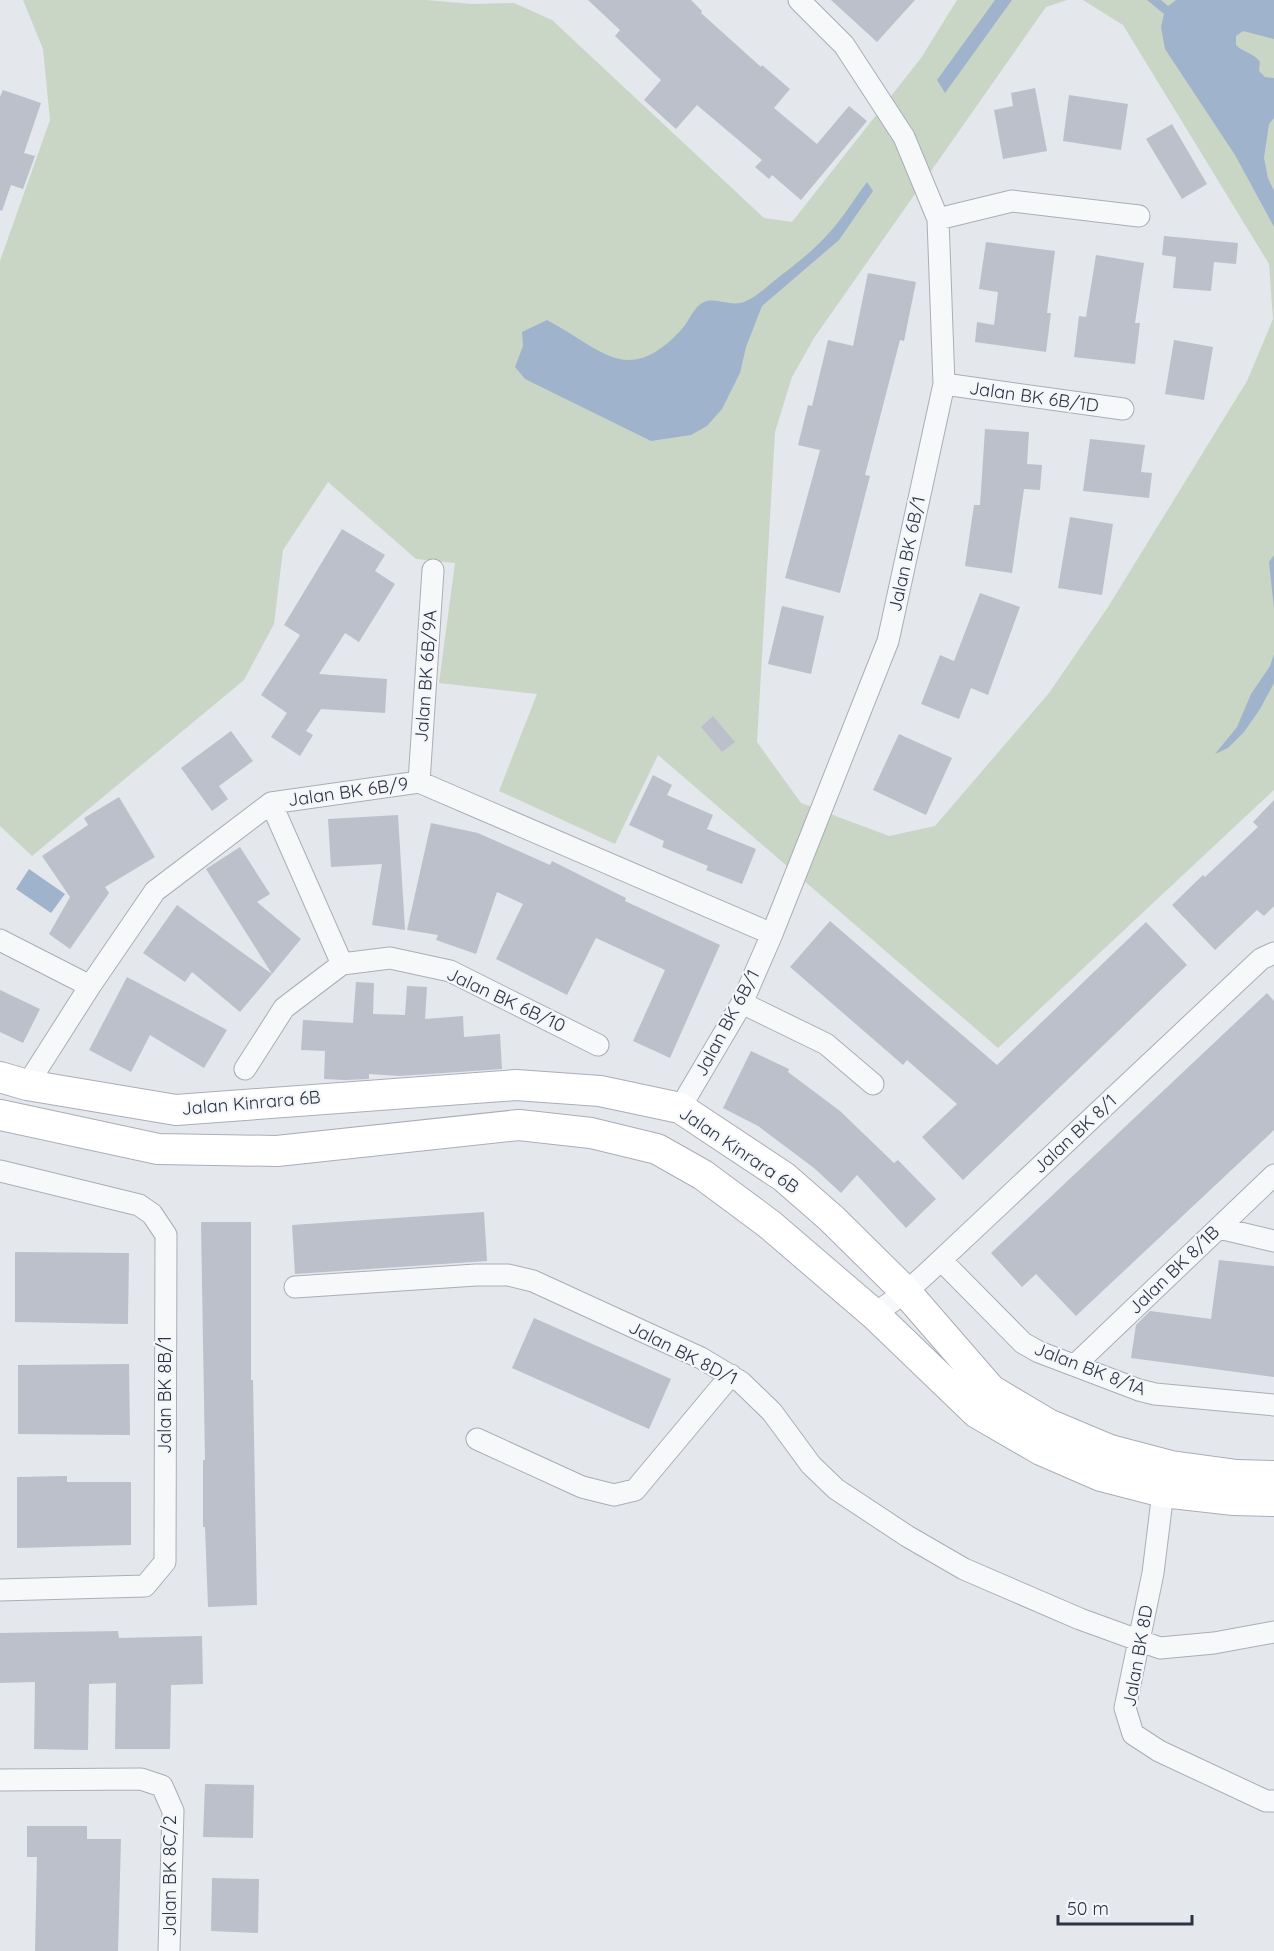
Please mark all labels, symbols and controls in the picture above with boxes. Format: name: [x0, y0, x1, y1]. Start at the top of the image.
street label: Jalan BK 6B/1D: [968, 376, 1100, 417]
street label: Jalan BK 6B/1: [883, 494, 930, 614]
street label: Jalan BK 6B/9A: [409, 609, 442, 743]
street label: Jalan BK 6B/9: [286, 772, 410, 811]
street label: Jalan BK 6B/10: [443, 962, 569, 1037]
street label: Jalan BK 6B/1: [689, 965, 764, 1080]
street label: Jalan Kinrara 6B: [180, 1085, 321, 1120]
street label: Jalan BK 8/1: [1028, 1089, 1121, 1178]
street label: Jalan Kinrara 6B: [675, 1101, 804, 1198]
street label: Jalan BK 8/1B: [1123, 1220, 1224, 1319]
street label: Jalan BK 8D/1: [625, 1315, 741, 1390]
street label: Jalan BK 8B/1: [153, 1336, 176, 1454]
street label: Jalan BK 8/1A: [1031, 1337, 1150, 1400]
street label: Jalan BK 8D: [1117, 1603, 1158, 1709]
street label: Jalan BK 8C/2: [158, 1815, 181, 1937]
scale bar: [1058, 1888, 1192, 1926]
text: 50 m: [1067, 1897, 1109, 1920]

